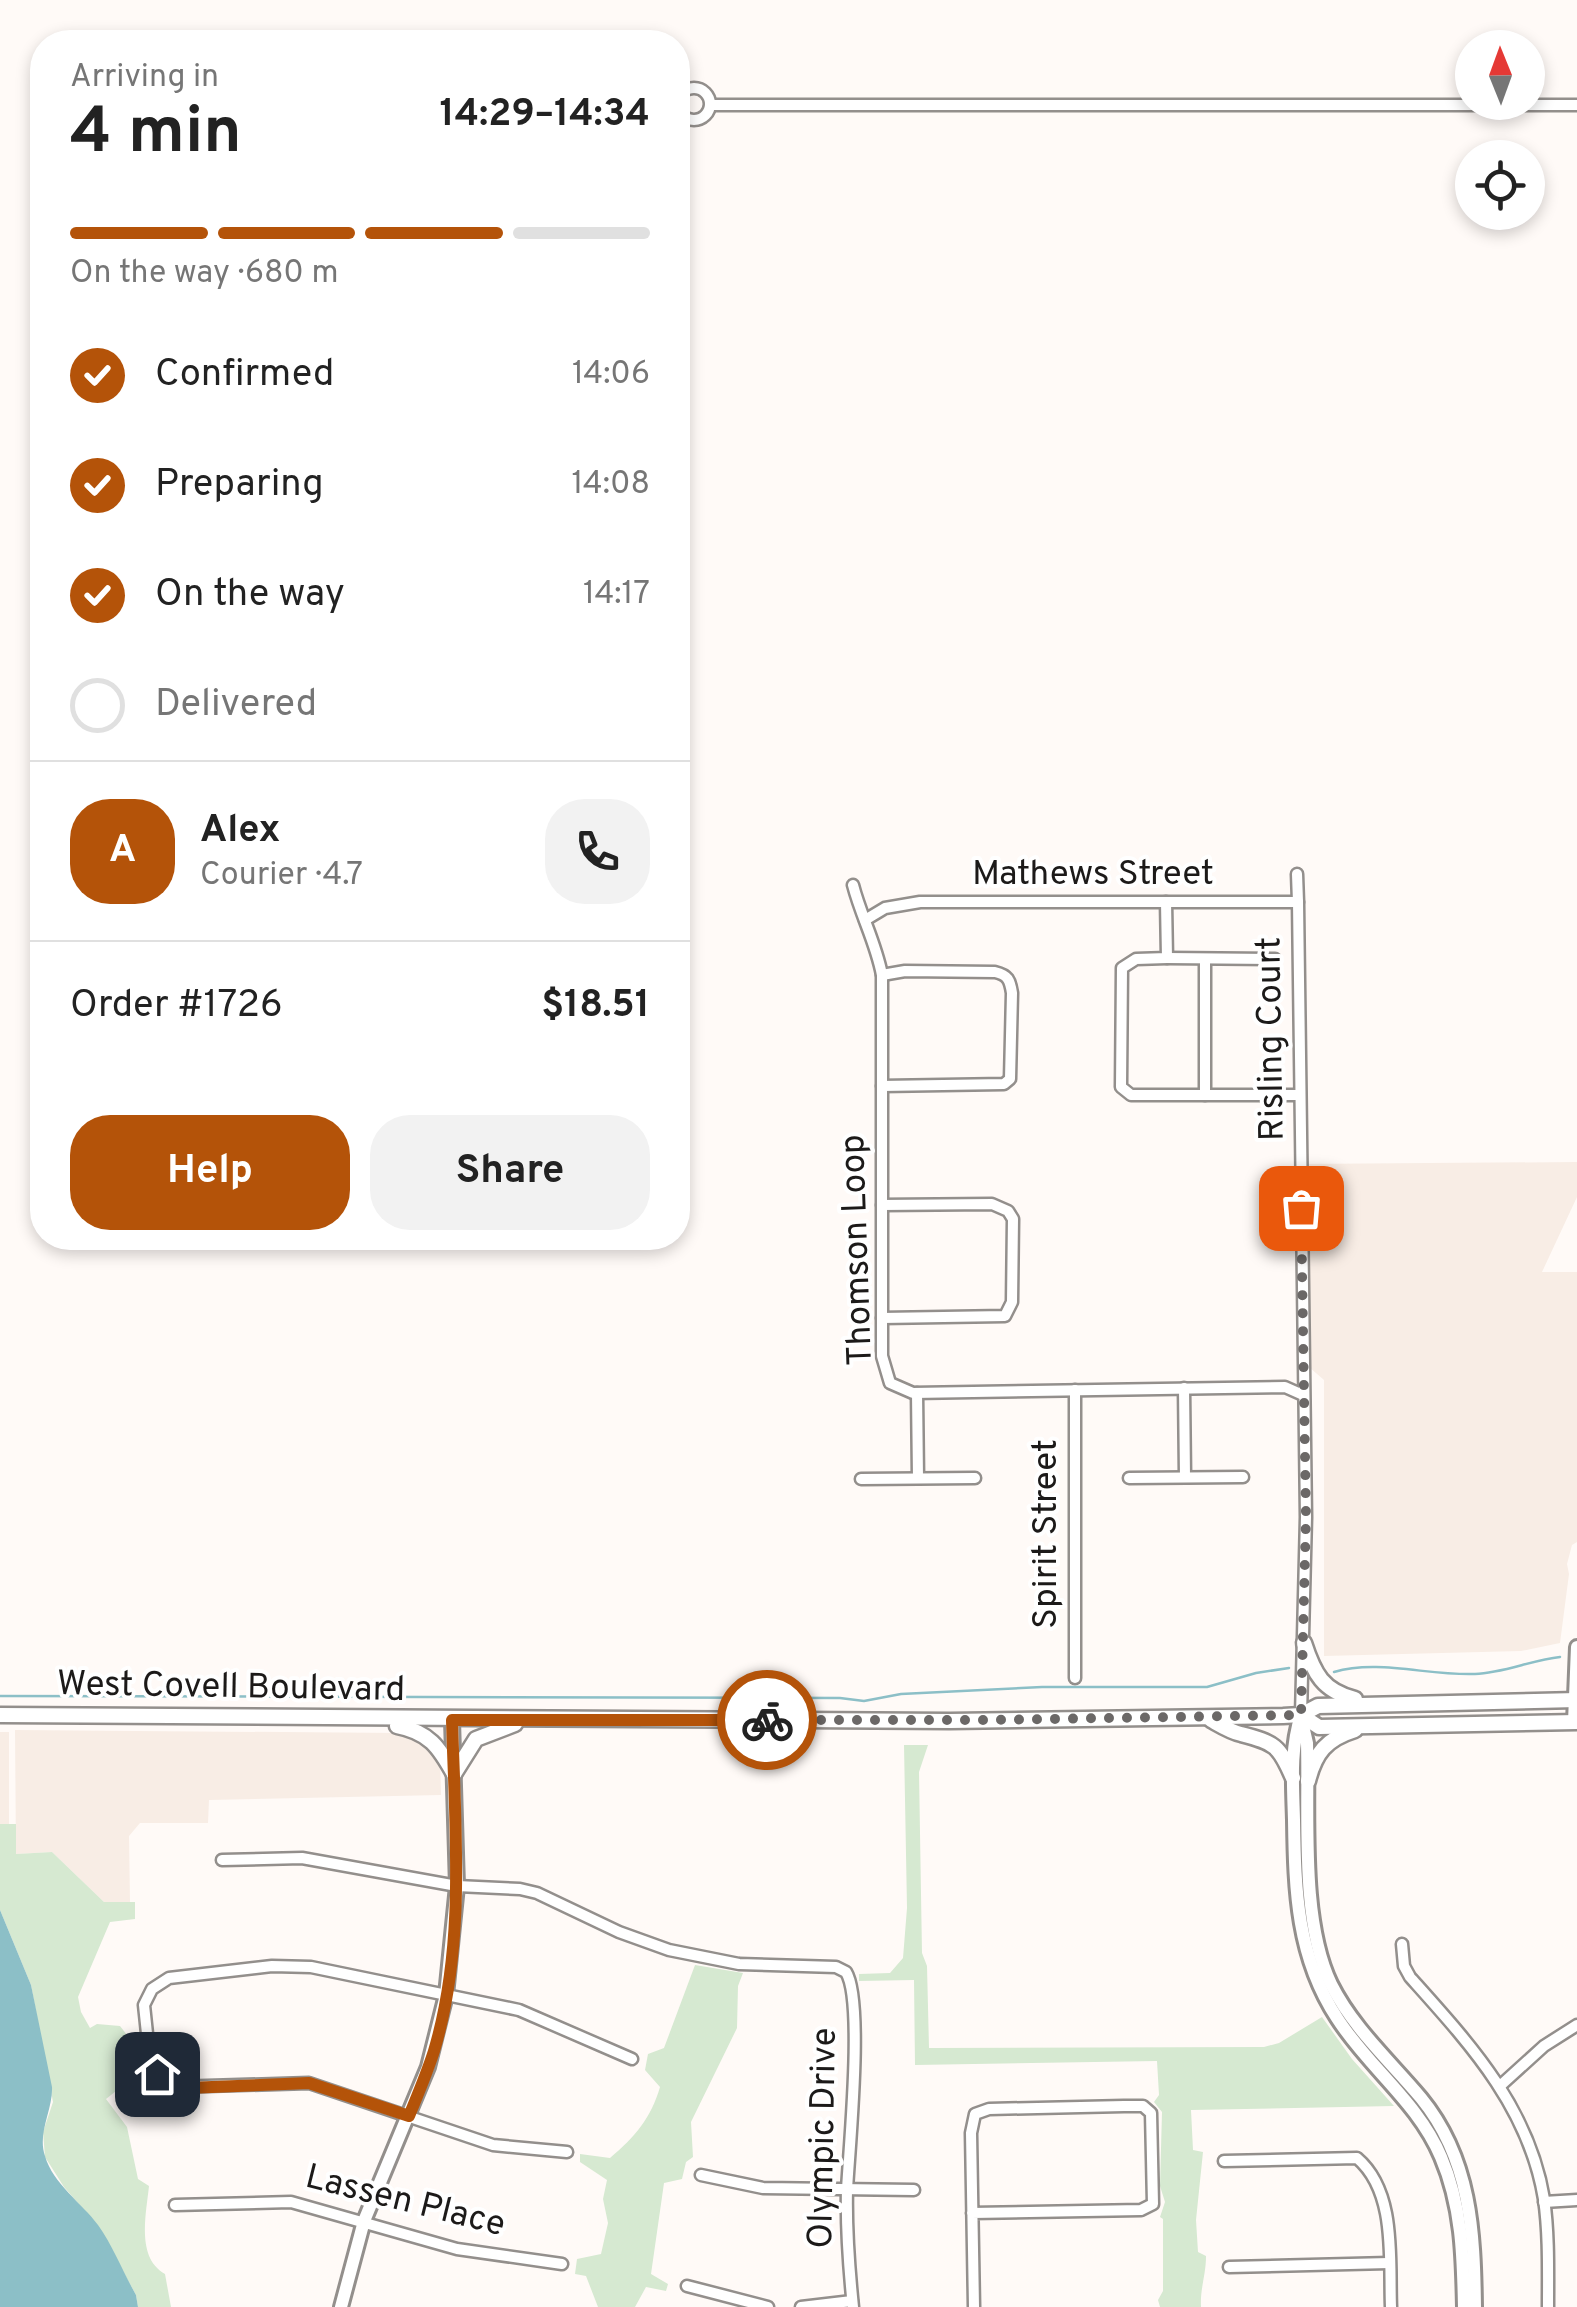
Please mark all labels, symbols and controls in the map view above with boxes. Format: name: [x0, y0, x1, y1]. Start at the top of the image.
north arrow: [1455, 30, 1545, 120]
map controls: [1455, 30, 1545, 230]
text: Arriving in: [70, 58, 219, 98]
text: 14:29–14:34: [439, 91, 650, 140]
text: 4 min: [70, 94, 242, 176]
button: locate: [1455, 140, 1545, 230]
text: On the way · 680 m: [70, 254, 339, 294]
icon: check: [70, 348, 125, 403]
text: Confirmed: [155, 351, 334, 400]
text: 14:06: [572, 355, 650, 395]
icon: check: [70, 458, 125, 513]
text: Preparing: [155, 461, 324, 510]
text: 14:08: [572, 465, 650, 505]
icon: check: [70, 568, 125, 623]
text: On the way: [155, 571, 345, 620]
text: 14:17: [583, 575, 650, 615]
text: Delivered: [155, 681, 317, 730]
button: phone: [545, 799, 650, 904]
text: Alex: [200, 807, 280, 856]
text: A: [109, 827, 136, 876]
street label: Mathews Street: [972, 853, 1214, 897]
text: Courier · 4.7: [200, 856, 363, 896]
street label: Risling Court: [1248, 936, 1296, 1142]
text: Order #1726: [70, 982, 283, 1031]
text: $18.51: [541, 982, 650, 1031]
button: Help: [70, 1115, 350, 1230]
button: Share: [370, 1115, 650, 1230]
street label: Thomson Loop: [832, 1133, 884, 1367]
pin: [1259, 1166, 1344, 1251]
icon: bag: [1274, 1181, 1329, 1236]
street label: Spirit Street: [1025, 1439, 1069, 1629]
street label: West Covell Boulevard: [56, 1663, 406, 1713]
courier: [717, 1670, 817, 1770]
icon: bike: [740, 1693, 795, 1748]
street label: Olympic Drive: [800, 2027, 848, 2249]
pin: [115, 2032, 200, 2117]
icon: home: [130, 2047, 185, 2102]
street label: Lassen Place: [301, 2156, 509, 2248]

